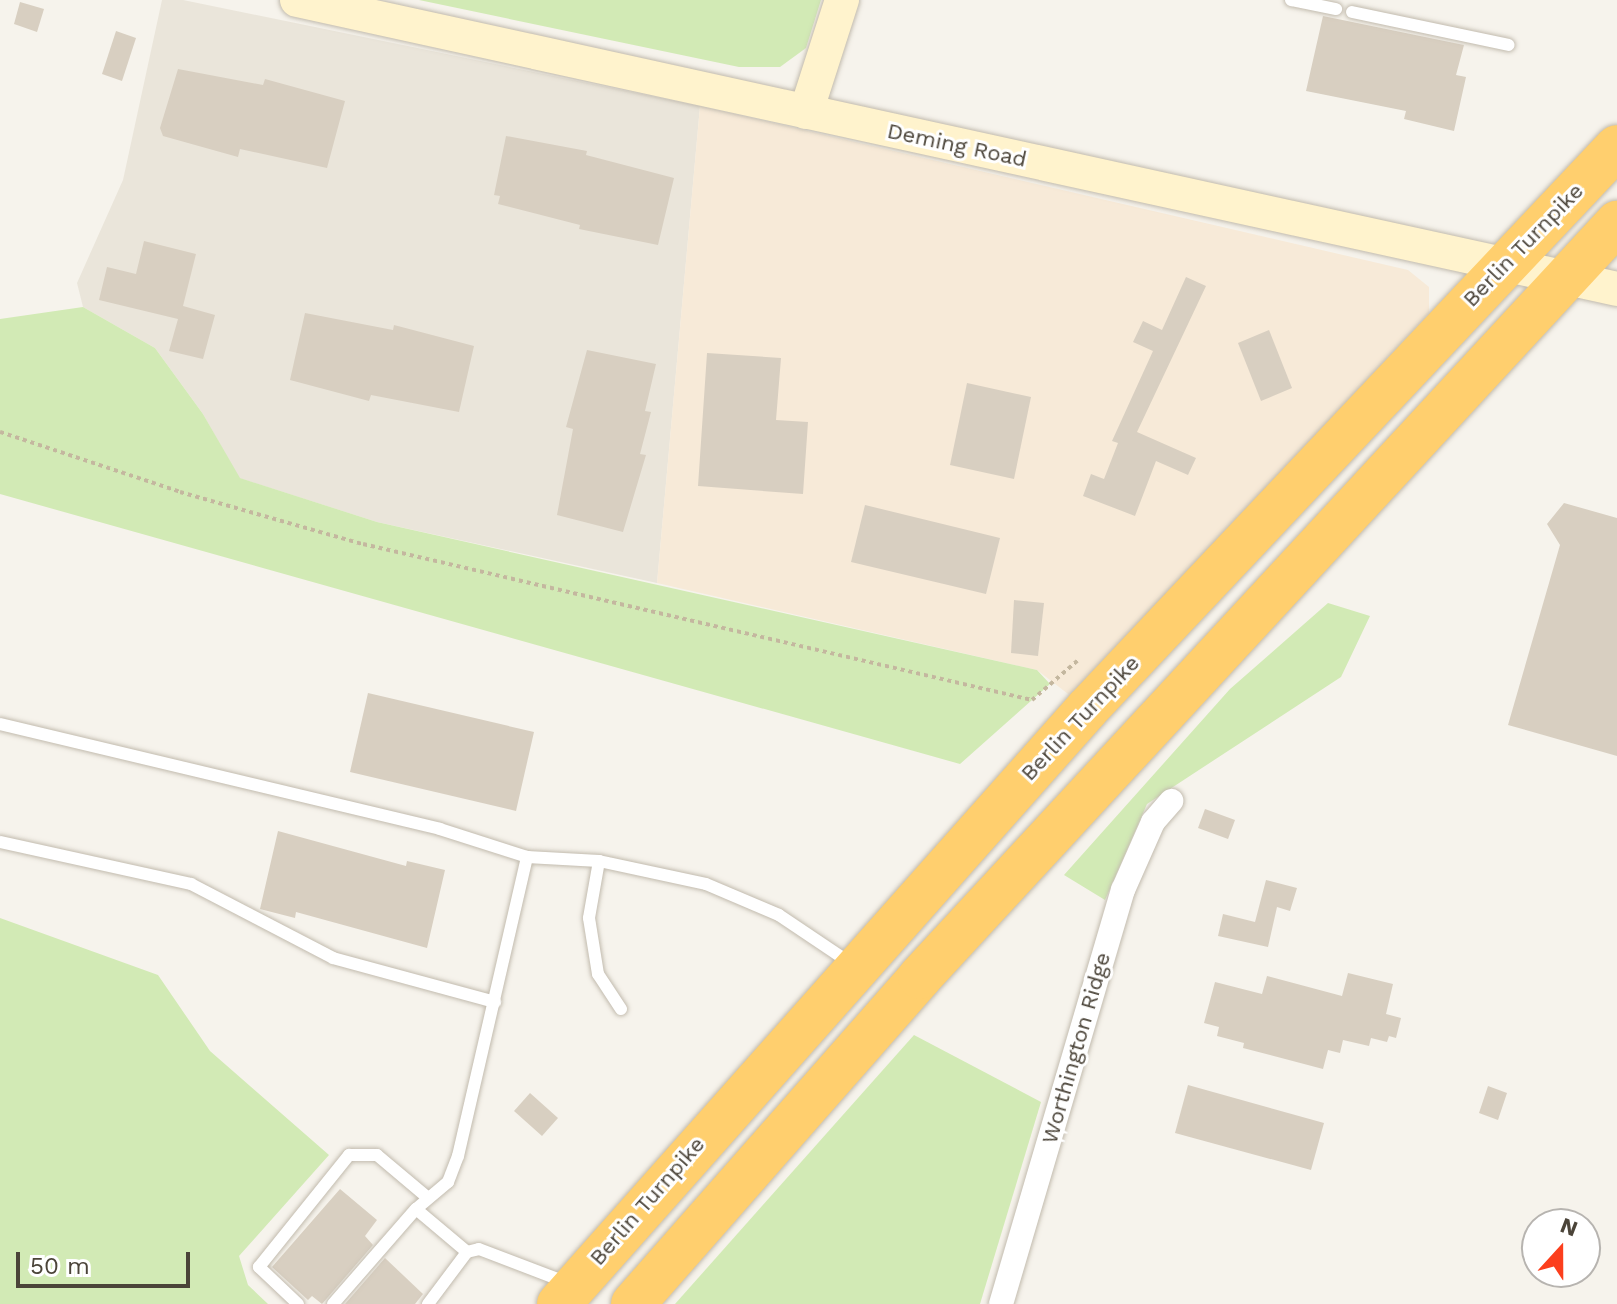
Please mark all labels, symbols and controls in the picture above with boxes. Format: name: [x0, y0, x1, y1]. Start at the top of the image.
street label: Deming Road: [885, 117, 1029, 173]
street label: Berlin Turnpike: [1457, 177, 1589, 313]
street label: Berlin Turnpike: [1015, 650, 1145, 786]
street label: Worthington Ridge: [1036, 949, 1116, 1147]
street label: Berlin Turnpike: [584, 1131, 710, 1271]
north arrow: [1521, 1208, 1601, 1288]
text: N: [1557, 1212, 1581, 1242]
scale bar: [20, 1236, 194, 1286]
text: 50 m: [30, 1252, 90, 1280]

